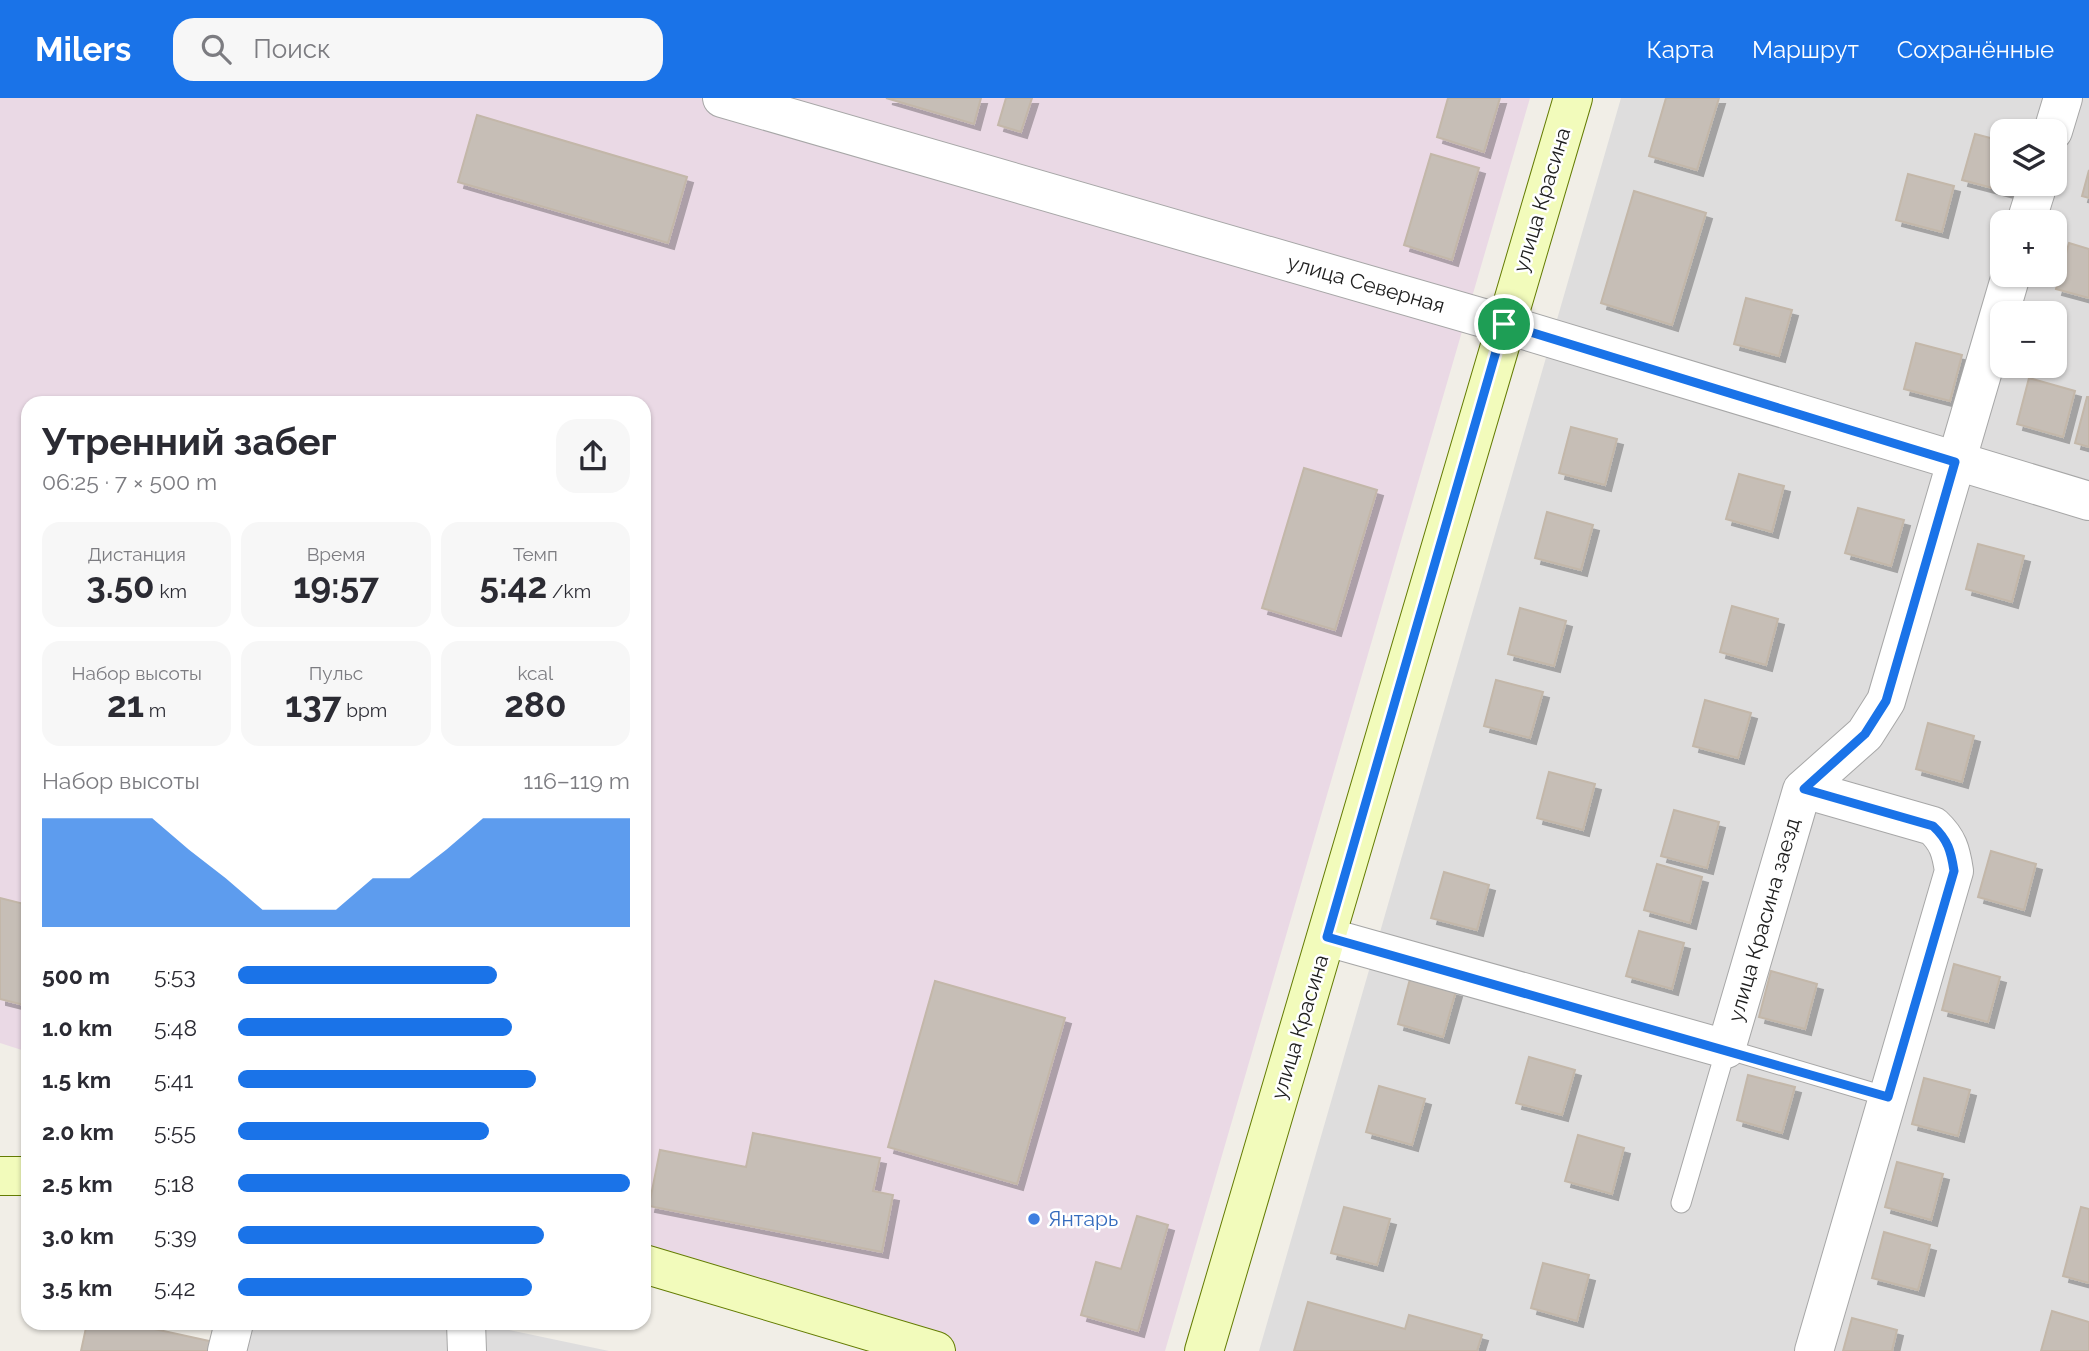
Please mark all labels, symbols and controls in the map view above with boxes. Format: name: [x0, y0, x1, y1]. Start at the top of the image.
search box: [173, 18, 663, 81]
text: Milers: [35, 30, 131, 69]
icon: search: [197, 30, 235, 68]
text: Поиск: [253, 34, 331, 64]
text: Карта: [1646, 35, 1714, 64]
text: Маршрут: [1752, 35, 1859, 64]
text: Сохранённые: [1897, 35, 2054, 64]
map controls: [1990, 119, 2067, 378]
button: layers: [1990, 119, 2067, 196]
street label: улица Красина: [1508, 124, 1575, 275]
button: +: [1990, 210, 2067, 287]
street label: улица Северная: [1285, 249, 1448, 318]
pin: [1474, 294, 1534, 354]
button: −: [1990, 301, 2067, 378]
icon: arrive: [1485, 305, 1523, 343]
text: Утренний забег: [42, 419, 337, 464]
button: share: [556, 419, 630, 493]
text: 06:25 · 7 × 500 m: [42, 468, 217, 495]
text: Дистанция: [87, 543, 186, 565]
text: Время: [307, 543, 365, 565]
text: Темп: [513, 543, 558, 565]
text: 3.50: [86, 565, 155, 606]
text: 19:57: [293, 565, 379, 606]
text: 5:42: [480, 565, 547, 606]
text: km: [155, 580, 187, 602]
text: /km: [547, 580, 591, 602]
text: Набор высоты: [71, 662, 202, 684]
text: Пульс: [309, 662, 363, 684]
text: kcal: [518, 662, 553, 684]
text: 21: [107, 684, 144, 725]
text: 137: [285, 684, 341, 725]
text: 280: [504, 684, 567, 725]
text: m: [144, 699, 166, 721]
text: bpm: [341, 699, 387, 721]
text: Набор высоты: [42, 767, 200, 794]
text: 116–119 m: [523, 767, 630, 794]
street label: улица Красина заезд: [1722, 815, 1805, 1025]
street label: улица Красина: [1266, 951, 1333, 1102]
text: 500 m: [42, 962, 110, 989]
text: 5:53: [154, 962, 196, 989]
text: 1.0 km: [42, 1014, 112, 1041]
text: 5:48: [154, 1014, 197, 1041]
text: 1.5 km: [42, 1066, 111, 1093]
text: 5:41: [154, 1066, 193, 1093]
text: 2.0 km: [42, 1118, 114, 1145]
text: 5:55: [154, 1118, 196, 1145]
text: 2.5 km: [42, 1170, 113, 1197]
text: 5:18: [154, 1170, 194, 1197]
place label: Янтарь: [1048, 1206, 1118, 1231]
marker: Янтарь: [1026, 1211, 1042, 1227]
text: 3.0 km: [42, 1222, 114, 1249]
text: 5:39: [154, 1222, 197, 1249]
text: 3.5 km: [42, 1274, 113, 1301]
text: 5:42: [154, 1274, 195, 1301]

